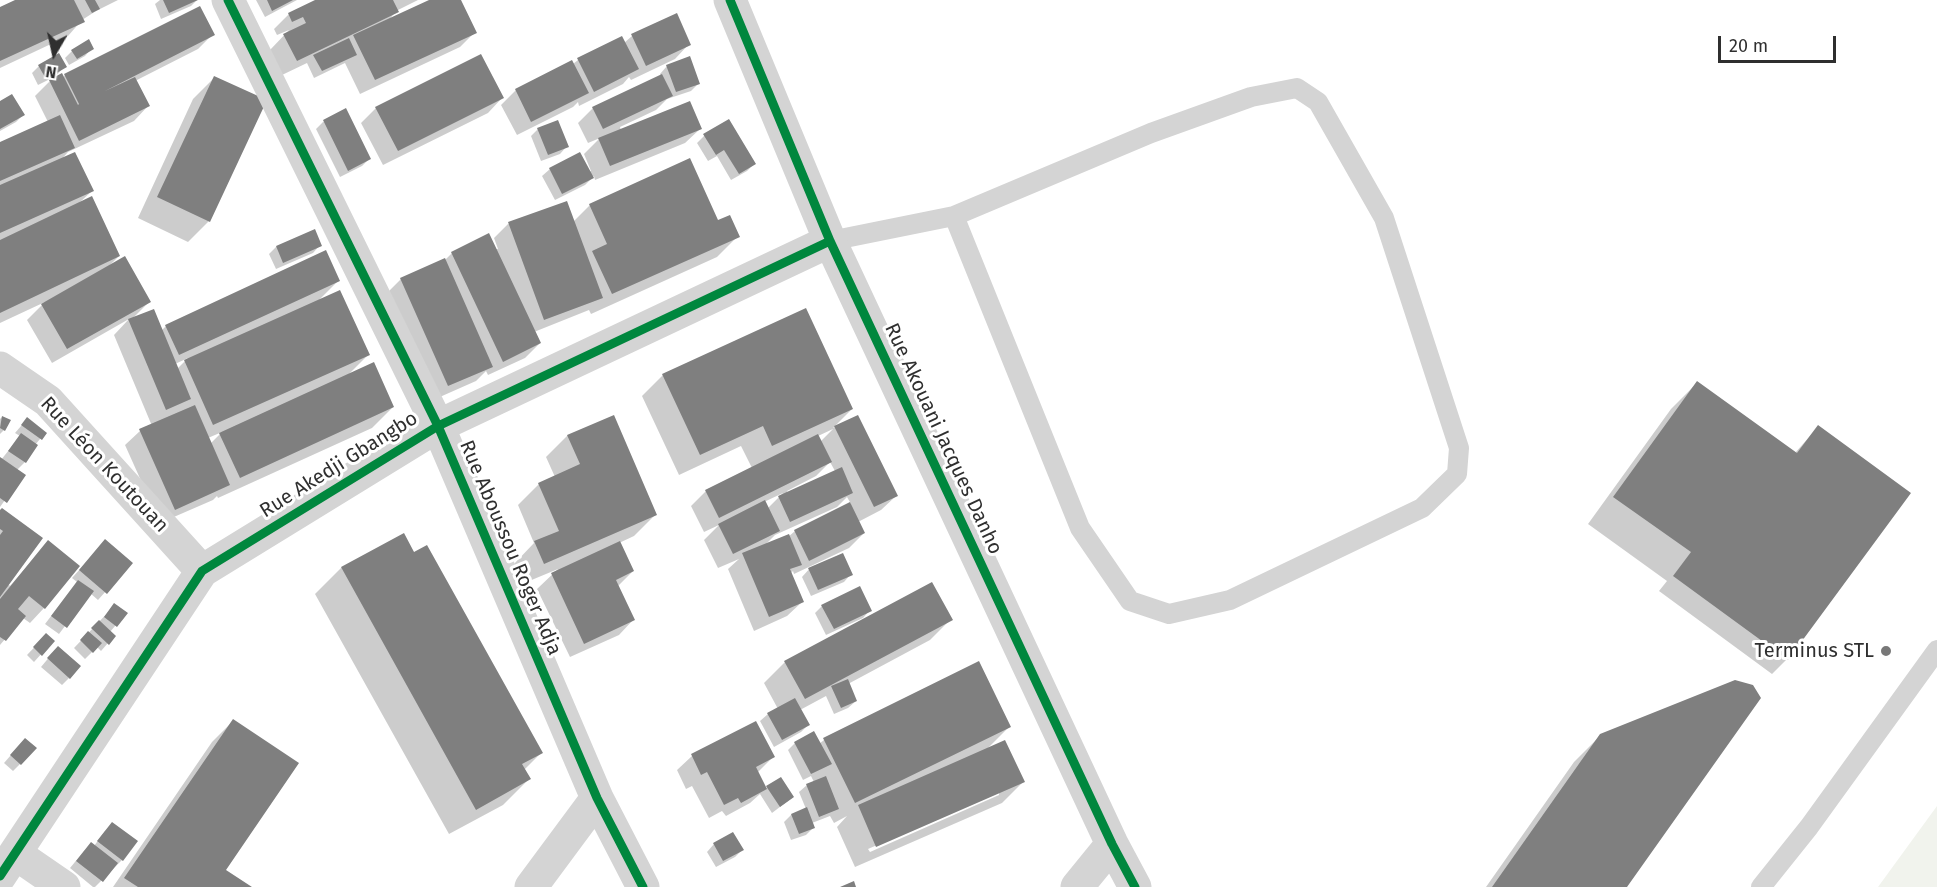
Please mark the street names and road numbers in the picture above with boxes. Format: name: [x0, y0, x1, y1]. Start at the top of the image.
street label: Rue Akouani Jacques Danho: [879, 320, 1007, 558]
street label: Rue Léon Koutouan: [35, 392, 173, 538]
street label: Rue Akedji Gbangbo: [256, 407, 422, 523]
street label: Rue Aboussou Roger Adja: [454, 437, 566, 659]

